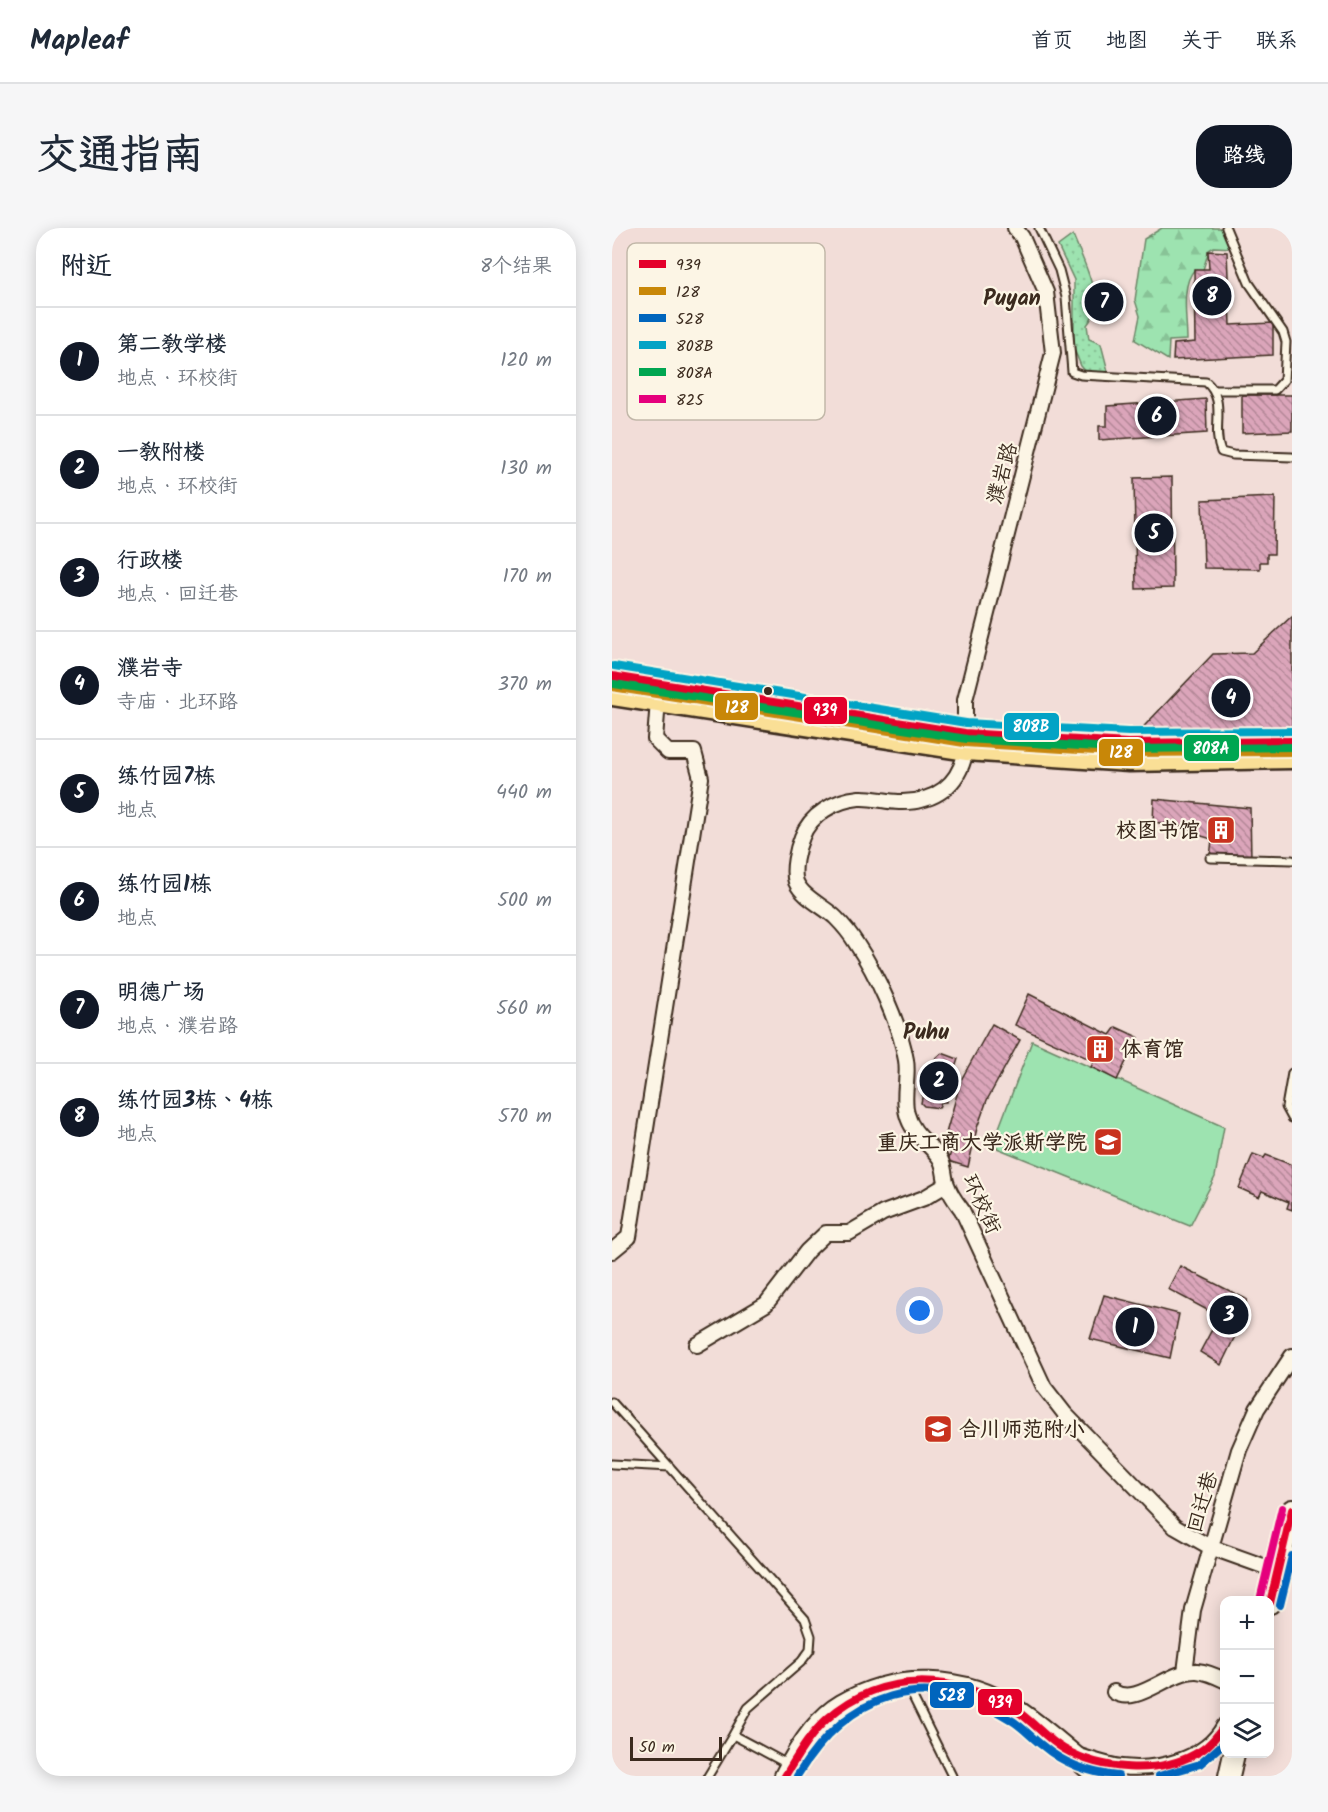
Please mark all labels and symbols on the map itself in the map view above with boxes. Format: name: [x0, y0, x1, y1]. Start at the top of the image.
legend: [627, 243, 825, 420]
text: 939: [676, 253, 701, 278]
pin: 8: [1192, 274, 1232, 318]
text: 128: [676, 280, 700, 305]
pin: 7: [1084, 280, 1124, 325]
district label: Puyan: [983, 282, 1041, 317]
text: 528: [676, 307, 704, 332]
text: 808B: [676, 334, 713, 359]
text: 808A: [676, 361, 713, 386]
text: 825: [676, 388, 705, 413]
pin: 6: [1138, 394, 1176, 438]
street label: 濮岩路: [979, 439, 1028, 508]
pin: 5: [1134, 510, 1174, 556]
pin: 4: [1212, 676, 1250, 720]
unlabelled marker: [762, 685, 774, 697]
line badge: 128: [714, 692, 759, 721]
text: 128: [725, 696, 749, 721]
line badge: 939: [803, 696, 848, 725]
text: 939: [813, 699, 837, 724]
line badge: 808B: [1003, 712, 1060, 741]
text: 808B: [1012, 715, 1050, 740]
line badge: 808A: [1183, 734, 1240, 762]
text: 808A: [1192, 737, 1230, 762]
line badge: 128: [1098, 738, 1144, 767]
text: 128: [1109, 741, 1133, 766]
building icon: 校图书馆: [1205, 814, 1237, 846]
place label: 校图书馆: [1116, 815, 1200, 848]
district label: Puhu: [903, 1016, 949, 1051]
building icon: 体育馆: [1084, 1033, 1116, 1065]
place label: 体育馆: [1121, 1034, 1184, 1067]
pin: 2: [920, 1058, 958, 1104]
school or university icon: 重庆工商大学派斯学院: [1092, 1126, 1124, 1158]
place label: 重庆工商大学派斯学院: [877, 1127, 1087, 1160]
street label: 环校街: [952, 1169, 1009, 1240]
pin: 3: [1210, 1292, 1248, 1338]
your location: [905, 1296, 934, 1325]
pin: 1: [1116, 1304, 1154, 1350]
school or university icon: 合川师范附小: [922, 1413, 954, 1445]
place label: 合川师范附小: [959, 1414, 1085, 1447]
street label: 回迁巷: [1179, 1468, 1228, 1537]
line badge: 528: [929, 1681, 975, 1709]
text: 528: [938, 1684, 966, 1709]
line badge: 939: [977, 1688, 1023, 1716]
text: 939: [988, 1691, 1012, 1716]
scale bar: [630, 1734, 722, 1762]

